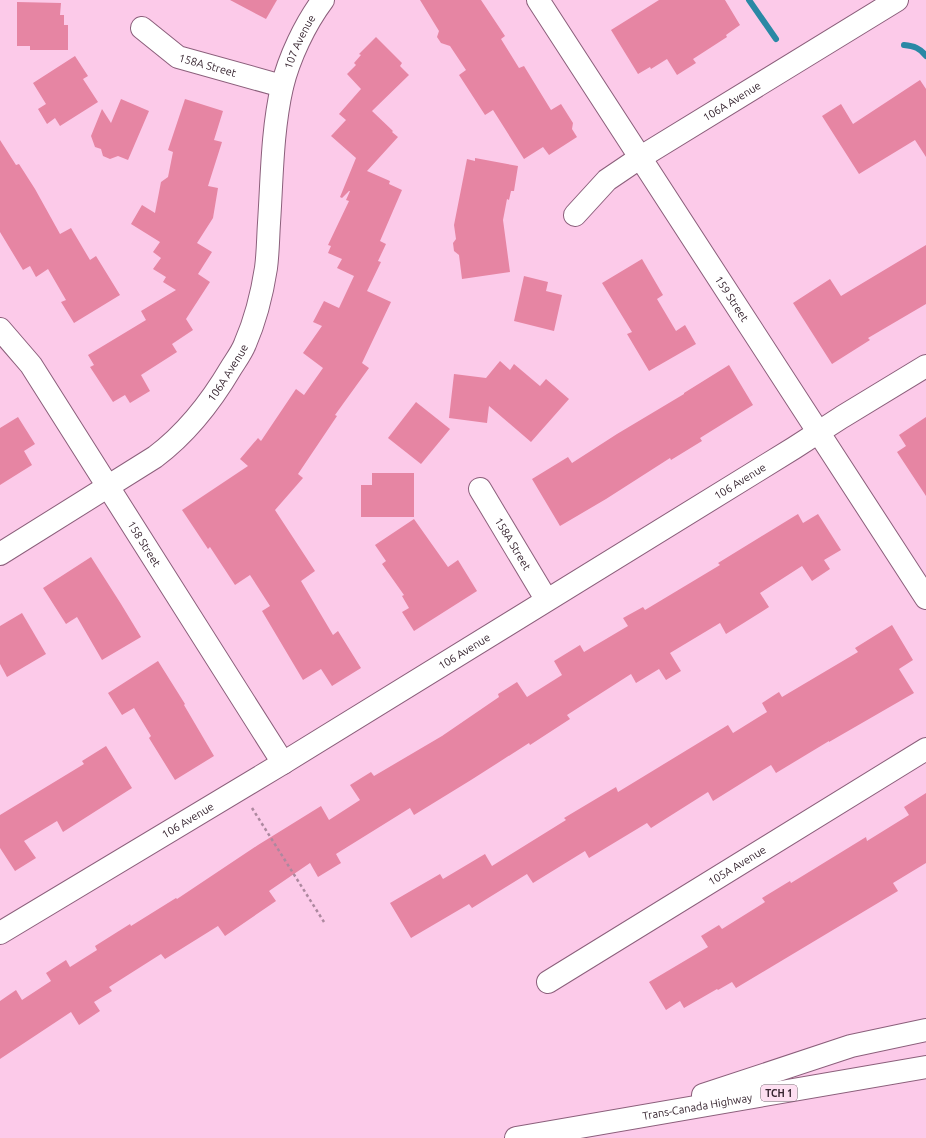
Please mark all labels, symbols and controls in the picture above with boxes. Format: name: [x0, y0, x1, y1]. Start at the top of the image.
street label: 107 Avenue: [282, 13, 317, 70]
street label: 158A Street: [178, 52, 238, 79]
street label: 106A Avenue: [701, 79, 763, 124]
street label: 159 Street: [713, 274, 751, 324]
street label: 106A Avenue: [205, 342, 250, 404]
street label: 106 Avenue: [712, 461, 768, 502]
street label: 158A Street: [493, 515, 534, 573]
street label: 158 Street: [125, 519, 163, 569]
street label: 106 Avenue: [436, 631, 492, 672]
street label: 106 Avenue: [160, 800, 216, 840]
street label: 105A Avenue: [706, 843, 768, 888]
road number: TCH 1: [761, 1085, 797, 1101]
street label: Trans-Canada Highway: [641, 1091, 754, 1122]

